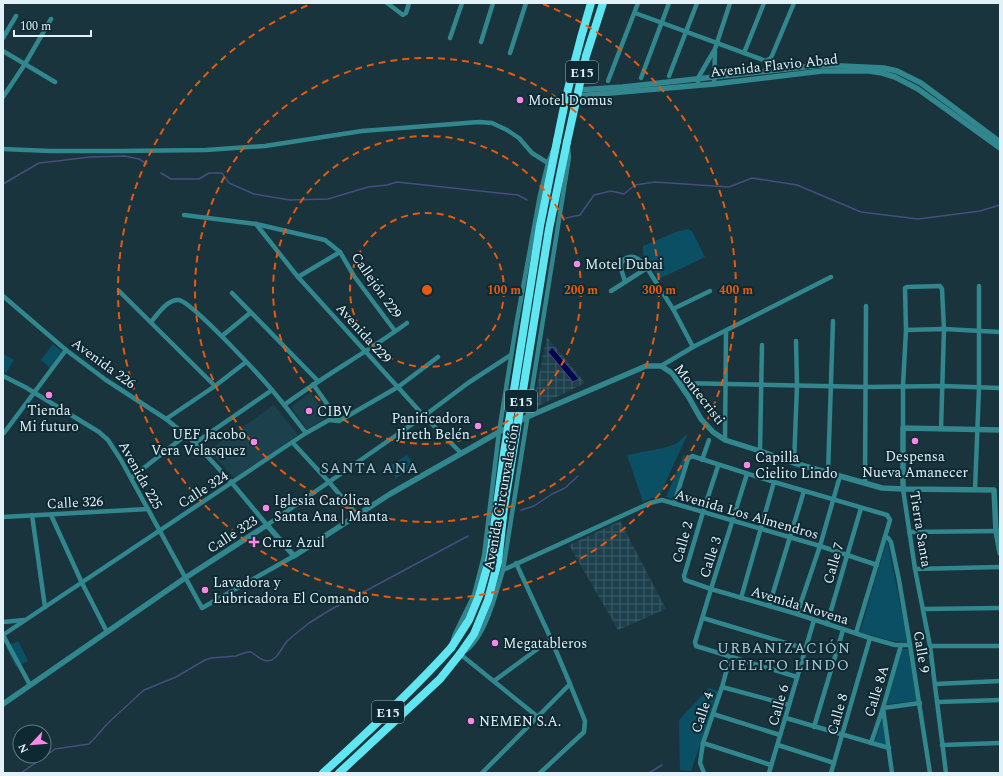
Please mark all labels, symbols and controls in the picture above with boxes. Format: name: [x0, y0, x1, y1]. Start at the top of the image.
scale bar: [14, 12, 91, 38]
text: 100 m: [20, 17, 51, 36]
street label: Avenida Flavio Abad: [709, 48, 839, 83]
road number: E15: [566, 61, 598, 83]
place label: Motel Domus: [528, 90, 613, 111]
marker: Motel Domus: [515, 95, 525, 105]
street label: Callejón 229: [346, 248, 407, 323]
place label: Motel Dubai: [585, 254, 663, 275]
marker: Motel Dubai: [572, 259, 582, 269]
text: 100 m: [487, 281, 521, 300]
text: 200 m: [564, 281, 598, 300]
text: 300 m: [642, 281, 676, 300]
text: 400 m: [719, 281, 753, 300]
centre of rings: [420, 283, 434, 297]
street label: Avenida 229: [331, 298, 397, 368]
street label: Avenida 226: [67, 333, 140, 394]
street label: Montecristi: [669, 359, 730, 429]
marker: Tienda Mi futuro: [44, 390, 54, 400]
road number: E15: [505, 390, 537, 412]
place label: Tienda Mi futuro: [19, 400, 79, 437]
place label: CIBV: [317, 401, 352, 422]
marker: CIBV: [304, 406, 314, 416]
place label: Panificadora Jireth Belén: [391, 408, 470, 445]
marker: Panificadora Jireth Belén: [473, 421, 483, 431]
street label: Avenida Circunvalación: [478, 422, 525, 572]
place label: UEF Jacobo Vera Velasquez: [151, 424, 246, 461]
marker: Despensa Nueva Amanecer: [910, 436, 920, 446]
street label: Avenida 225: [113, 437, 168, 513]
marker: UEF Jacobo Vera Velasquez: [249, 437, 259, 447]
place label: Despensa Nueva Amanecer: [862, 446, 969, 483]
place label: Capilla Cielito Lindo: [755, 447, 838, 484]
district label: SANTA ANA: [321, 457, 419, 480]
marker: Capilla Cielito Lindo: [742, 460, 752, 470]
street label: Calle 324: [174, 465, 233, 514]
street label: Avenida Los Almendros: [673, 484, 821, 545]
place label: Iglesia Católica Santa Ana | Manta: [274, 490, 388, 527]
street label: Tierra Santa: [904, 490, 937, 569]
street label: Calle 326: [46, 491, 104, 514]
marker: Iglesia Católica Santa Ana | Manta: [261, 503, 271, 513]
street label: Calle 323: [203, 510, 262, 559]
street label: Calle 2: [667, 519, 698, 565]
place label: Cruz Azul: [262, 532, 325, 553]
street label: Calle 3: [694, 534, 727, 581]
marker: Cruz Azul: [249, 537, 259, 547]
street label: Calle 7: [818, 540, 849, 586]
place label: Lavadora y Lubricadora El Comando: [213, 572, 369, 609]
street label: Avenida Novena: [748, 581, 851, 630]
marker: Lavadora y Lubricadora El Comando: [200, 585, 210, 595]
street label: Calle 9: [908, 629, 935, 675]
place label: Megatableros: [503, 633, 587, 654]
district label: URBANIZACIÓN CIELITO LINDO: [717, 637, 851, 677]
marker: Megatableros: [490, 638, 500, 648]
street label: Calle 8A: [859, 662, 894, 720]
street label: Calle 6: [763, 682, 794, 728]
street label: Calle 4: [686, 689, 719, 736]
street label: Calle 8: [822, 691, 853, 737]
road number: E15: [372, 701, 404, 723]
place label: NEMEN S.A.: [479, 711, 561, 732]
marker: NEMEN S.A.: [466, 716, 476, 726]
north arrow: [12, 724, 52, 764]
text: N: [14, 740, 33, 756]

